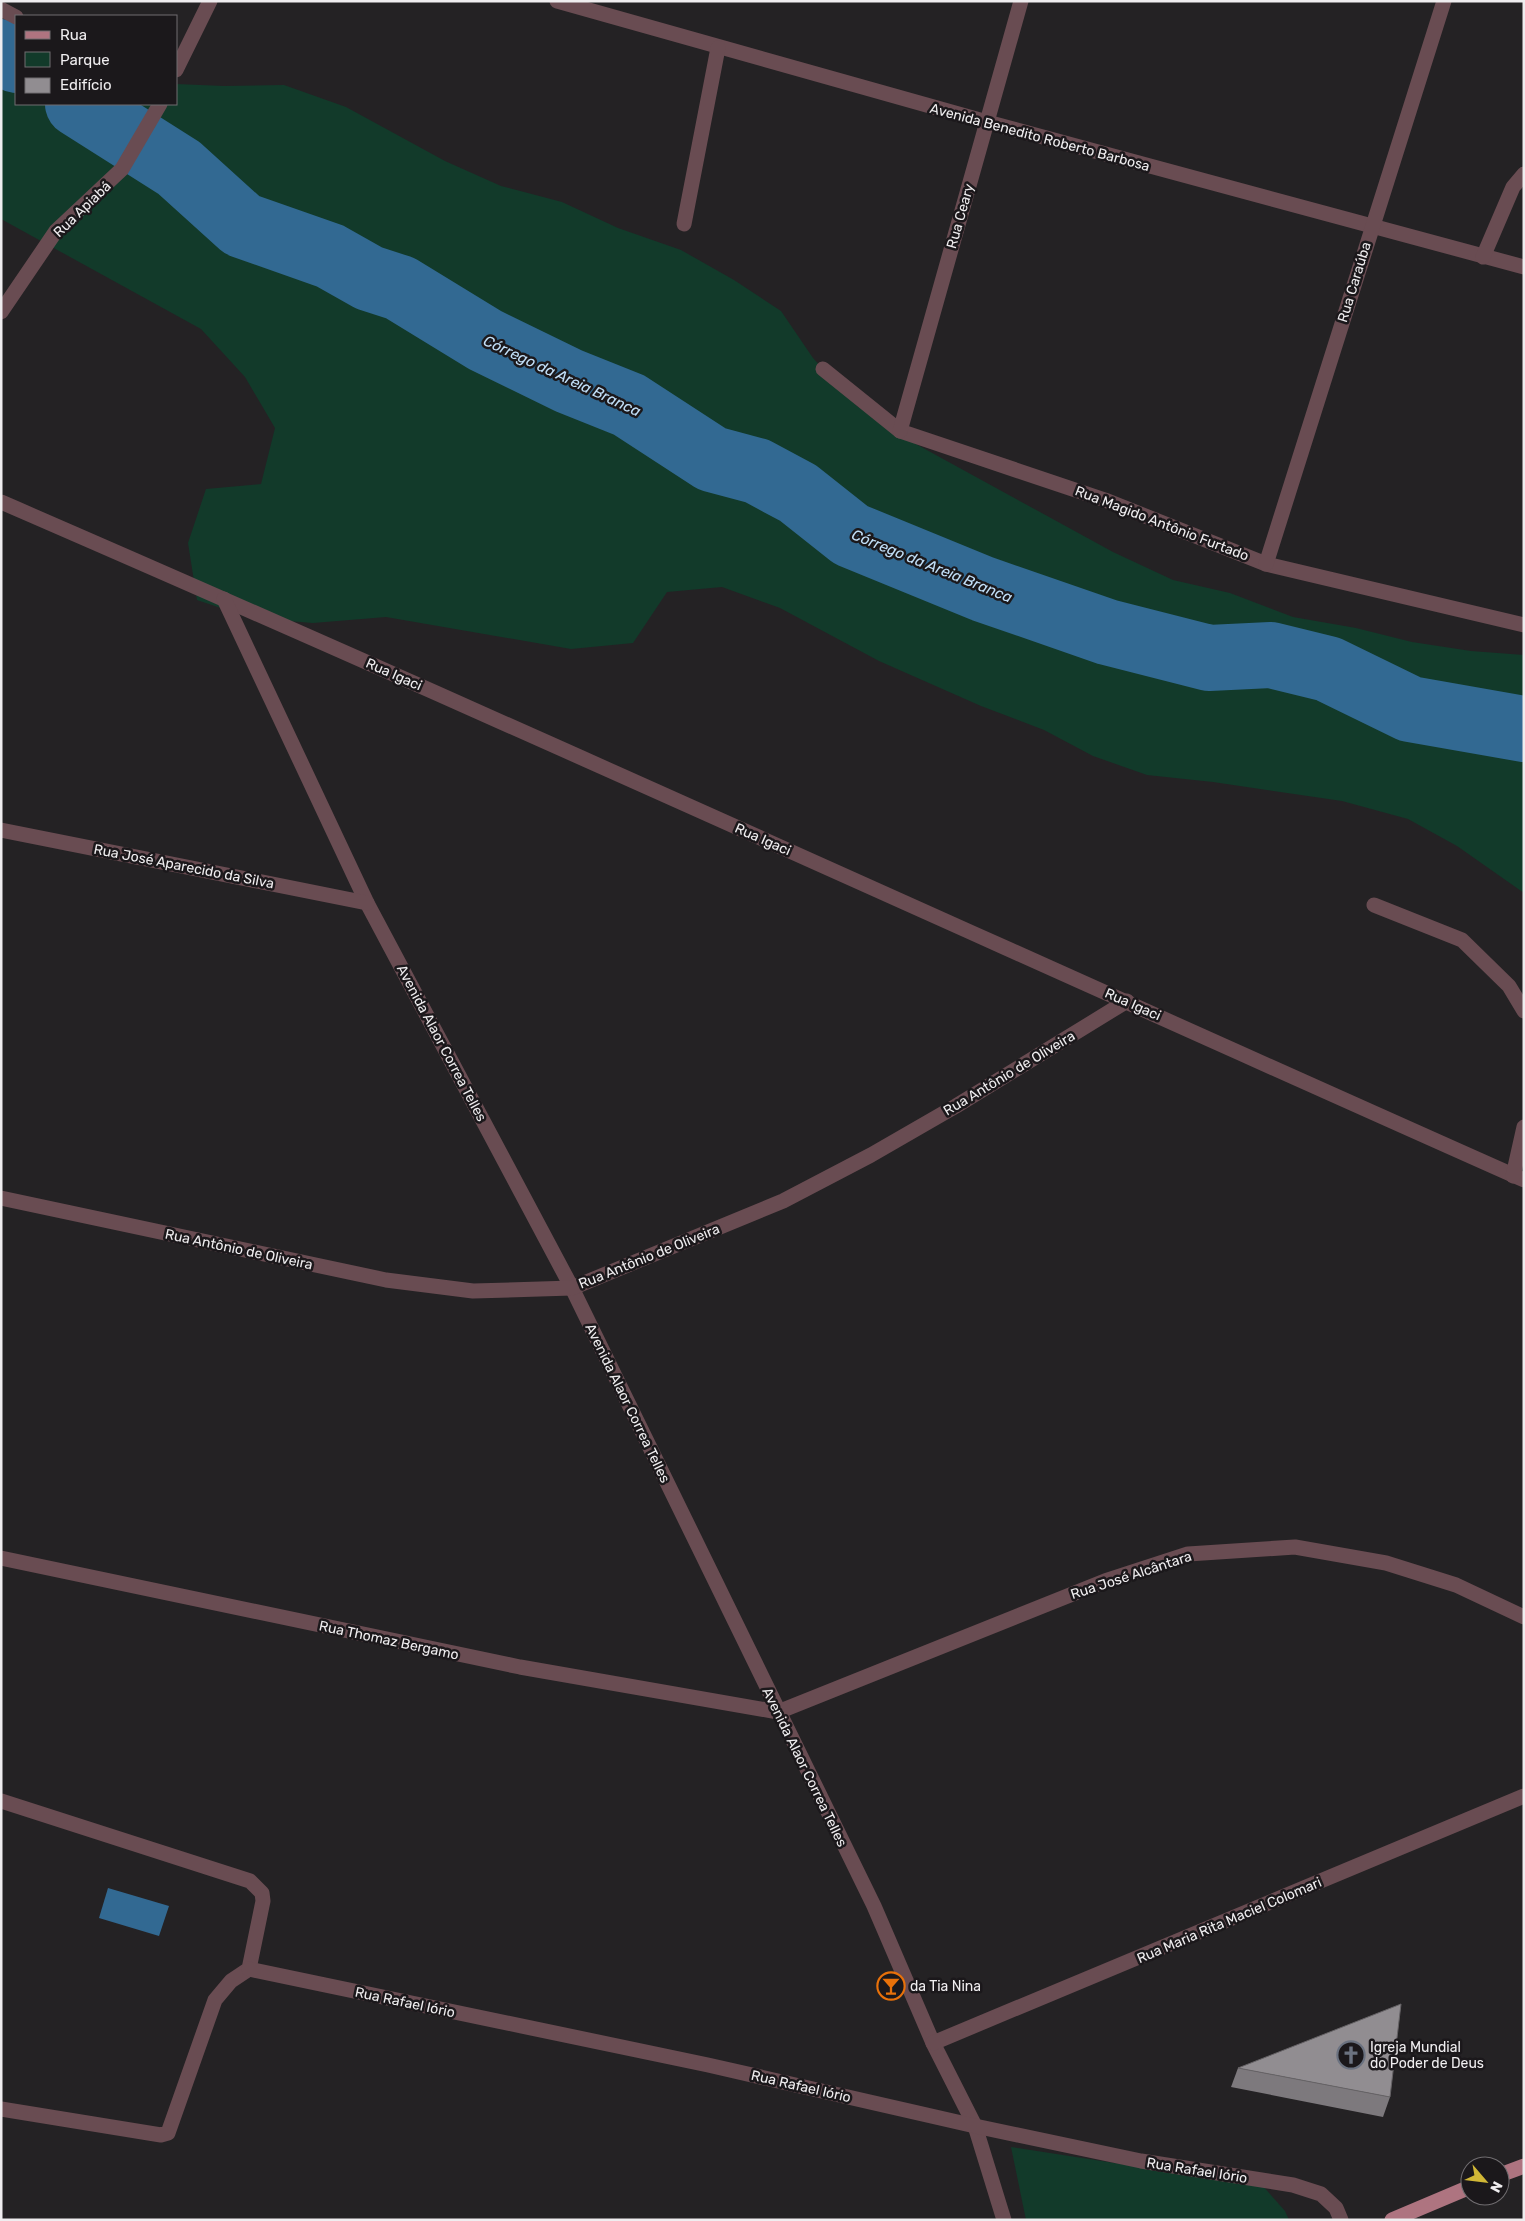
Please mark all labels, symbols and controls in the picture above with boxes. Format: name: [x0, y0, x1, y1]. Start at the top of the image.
legend: [15, 15, 178, 105]
text: Rua: [60, 26, 87, 44]
text: Parque: [60, 51, 110, 69]
text: Edifício: [60, 76, 112, 94]
street label: Avenida Benedito Roberto Barbosa: [928, 100, 1152, 175]
street label: Rua Apiabá: [50, 178, 115, 241]
street label: Rua Ceary: [943, 181, 978, 251]
street label: Rua Caraúba: [1334, 240, 1375, 324]
water label: Córrego da Areia Branca: [480, 332, 644, 421]
street label: Rua Magido Antônio Furtado: [1073, 482, 1251, 565]
water label: Córrego da Areia Branca: [849, 526, 1015, 607]
street label: Rua Igaci: [363, 655, 425, 694]
street label: Rua Igaci: [732, 820, 794, 859]
street label: Rua José Aparecido da Silva: [92, 841, 275, 892]
street label: Avenida Alaor Correa Telles: [393, 962, 490, 1125]
street label: Rua Igaci: [1102, 985, 1164, 1024]
street label: Rua Antônio de Oliveira: [940, 1027, 1078, 1119]
street label: Rua Antônio de Oliveira: [576, 1220, 722, 1293]
street label: Rua Antônio de Oliveira: [164, 1226, 314, 1273]
street label: Avenida Alaor Correa Telles: [582, 1321, 674, 1486]
street label: Rua José Alcântara: [1068, 1548, 1194, 1603]
street label: Rua Thomaz Bergamo: [317, 1617, 460, 1664]
street label: Avenida Alaor Correa Telles: [759, 1685, 851, 1850]
street label: Rua Maria Rita Maciel Colomari: [1134, 1874, 1324, 1967]
bar icon: da Tia Nina: [876, 1971, 906, 2001]
place label: da Tia Nina: [910, 1978, 981, 1995]
street label: Rua Rafael Iório: [353, 1984, 456, 2021]
place label: Igreja Mundial do Poder de Deus: [1370, 2039, 1484, 2072]
church icon: Igreja Mundial do Poder de Deus: [1336, 2040, 1366, 2070]
street label: Rua Rafael Iório: [749, 2067, 852, 2106]
street label: Rua Rafael Iório: [1145, 2154, 1249, 2187]
north arrow: [1460, 2156, 1510, 2206]
text: N: [1486, 2178, 1506, 2195]

